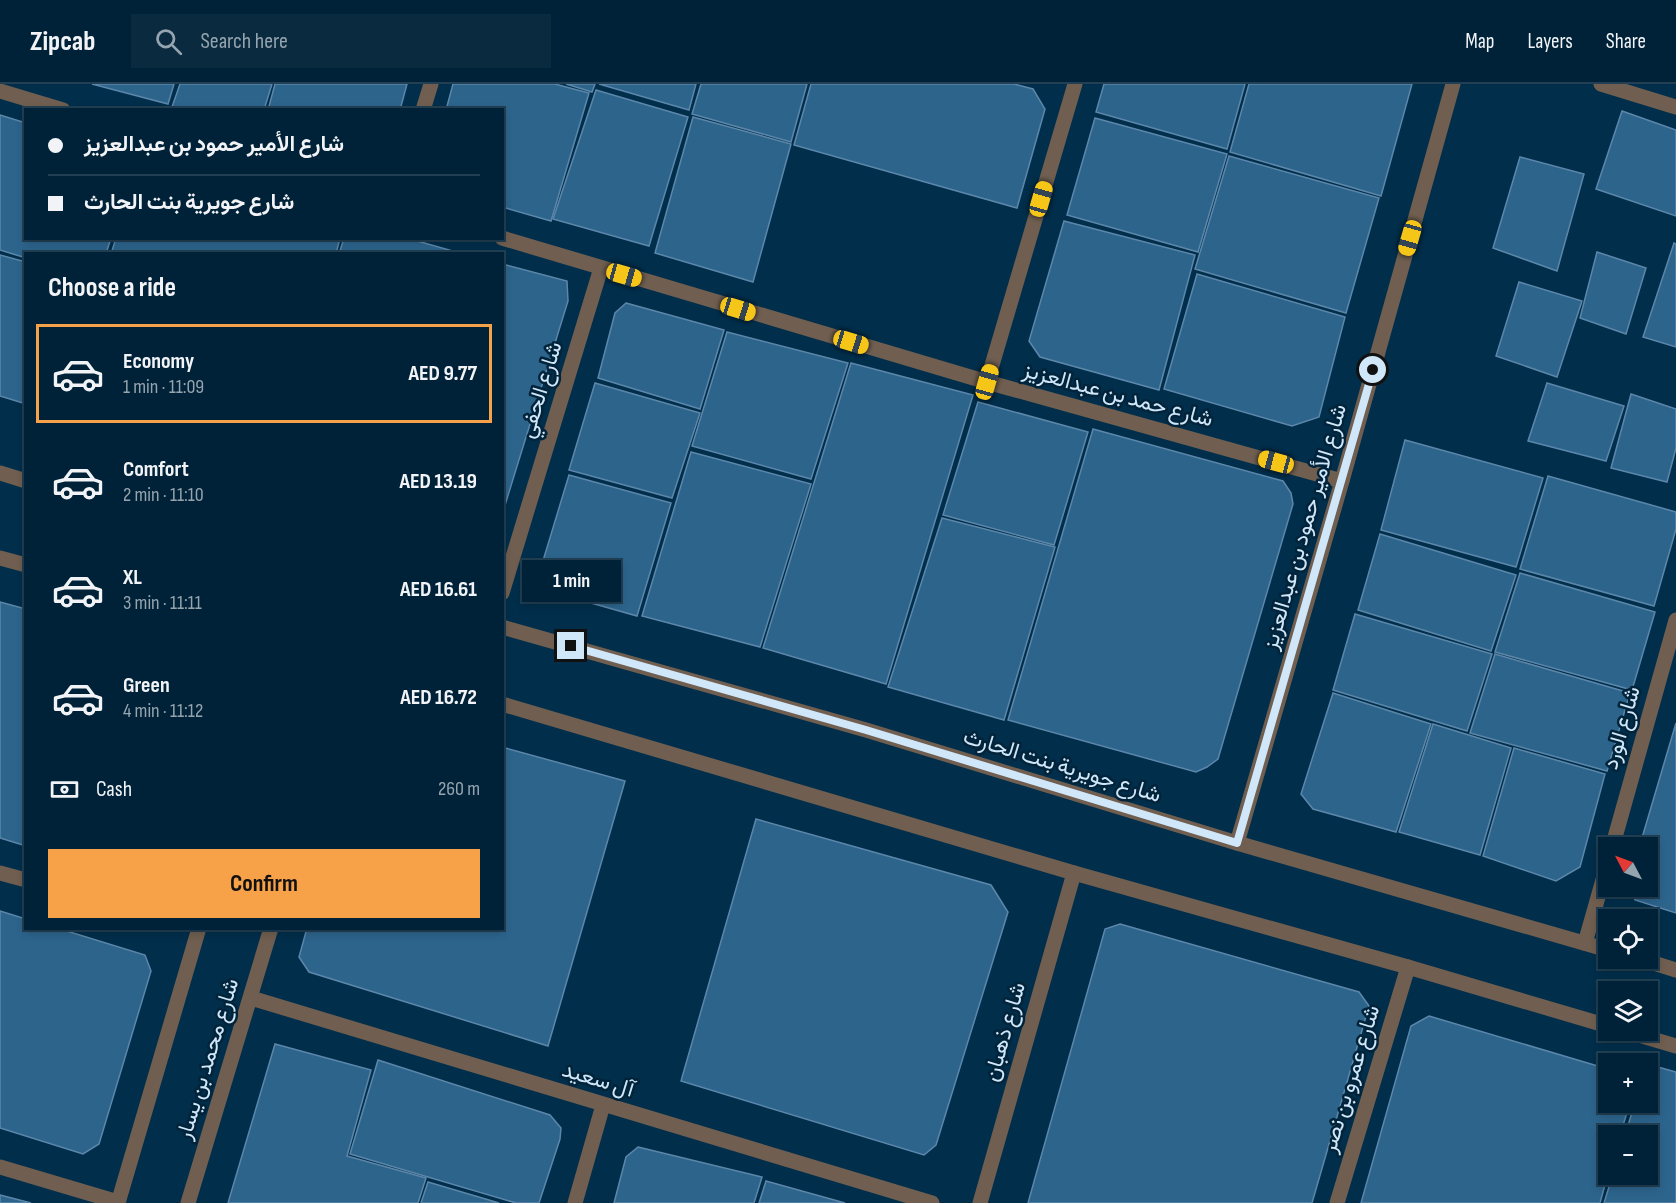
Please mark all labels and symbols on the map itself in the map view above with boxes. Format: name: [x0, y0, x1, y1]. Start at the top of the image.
car: [1027, 179, 1055, 219]
car: [1396, 218, 1424, 258]
car: [604, 261, 644, 289]
car: [718, 295, 758, 323]
car: [831, 328, 871, 356]
street label: شارع الحفي: [514, 339, 572, 443]
street label: شارع حمد بن عبدالعزيز: [1019, 356, 1216, 433]
route start: [1359, 356, 1386, 383]
car: [973, 362, 1001, 402]
street label: شارع الأمير حمود بن عبدالعزيز: [1257, 401, 1353, 654]
car: [1256, 449, 1296, 475]
callout: 1 min: [522, 559, 620, 601]
route end: [557, 632, 584, 659]
street label: شارع الورد: [1597, 683, 1647, 773]
street label: شارع جويرية بنت الحارث: [960, 723, 1164, 809]
north arrow: [1598, 837, 1658, 897]
street label: شارع محمد بن يسار: [170, 975, 245, 1144]
street label: شارع ذهبان: [978, 979, 1032, 1085]
street label: شارع عمرو بن نصر: [1315, 1002, 1386, 1157]
street label: آل سعيد: [559, 1056, 639, 1104]

